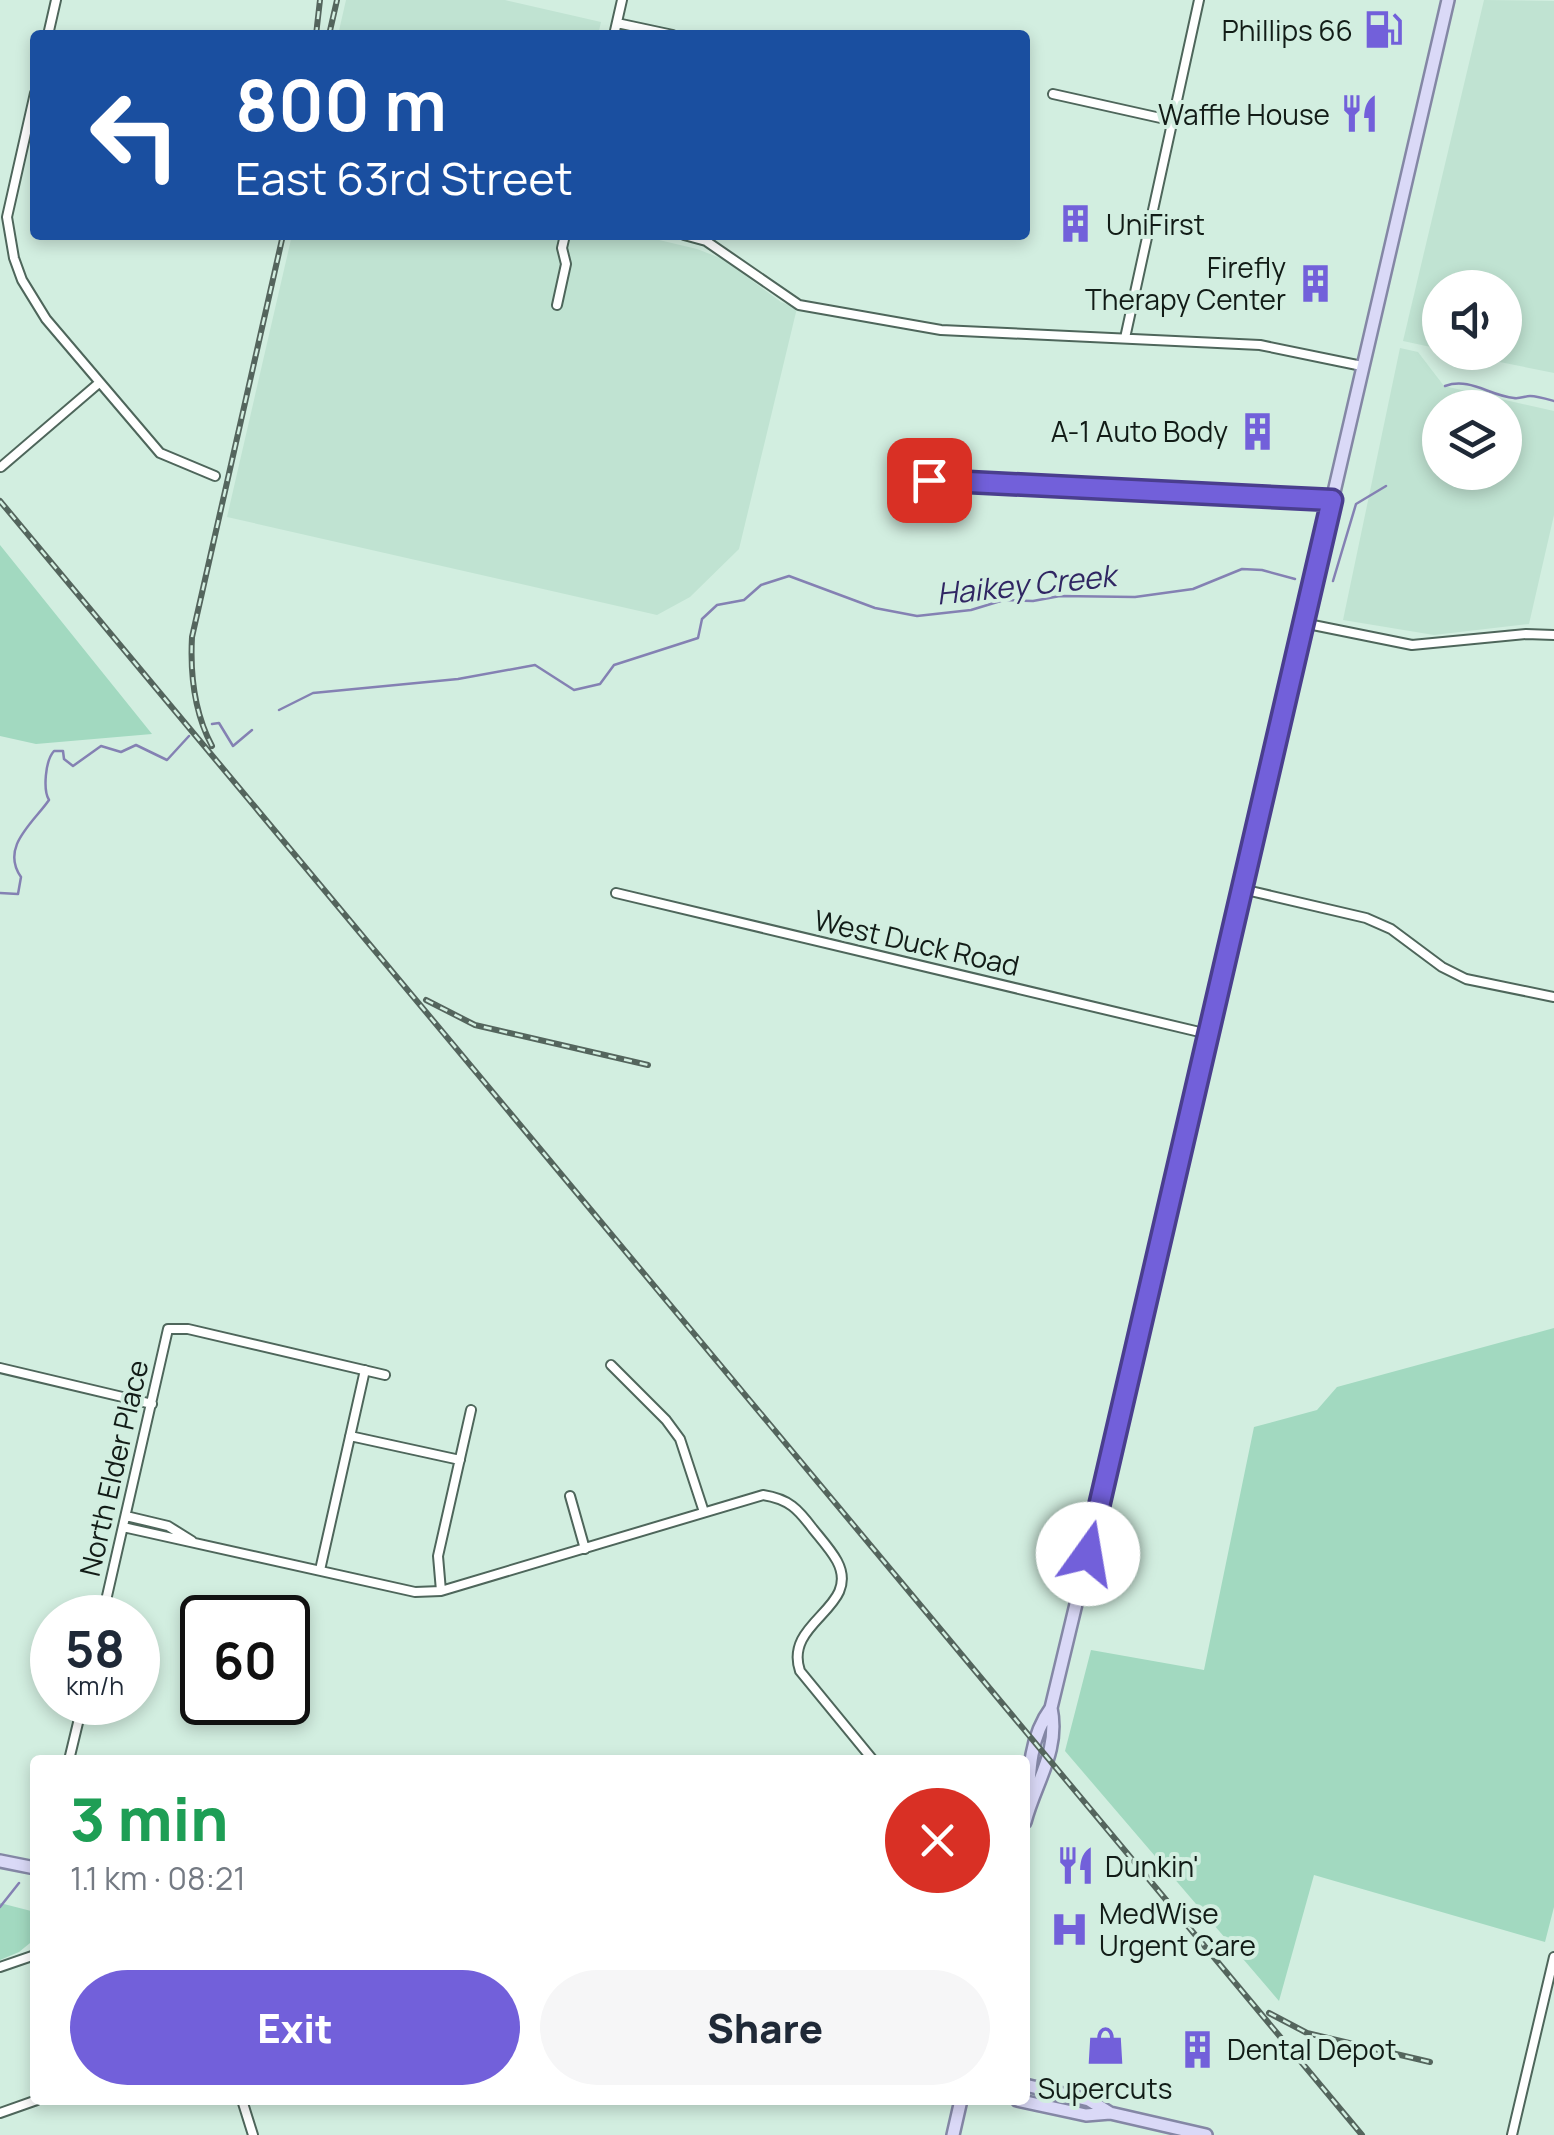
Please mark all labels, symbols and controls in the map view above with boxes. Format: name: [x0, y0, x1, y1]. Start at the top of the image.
fuel station icon: Phillips 66: [1362, 9, 1404, 51]
place label: Phillips 66: [1222, 11, 1353, 49]
text: 800 m: [235, 56, 447, 152]
icon: left: [70, 70, 200, 200]
restaurant icon: Waffle House: [1339, 93, 1381, 135]
place label: Waffle House: [1158, 95, 1330, 133]
text: East 63rd Street: [235, 147, 573, 209]
building icon: UniFirst: [1055, 203, 1097, 245]
place label: UniFirst: [1106, 205, 1205, 243]
place label: Firefly Therapy Center: [1085, 248, 1286, 318]
building icon: Firefly Therapy Center: [1295, 262, 1337, 304]
map controls: [1422, 270, 1522, 490]
button: sound: [1422, 270, 1522, 370]
button: layers: [1422, 390, 1522, 490]
building icon: A-1 Auto Body: [1237, 410, 1279, 452]
place label: A-1 Auto Body: [1051, 412, 1228, 450]
pin: [887, 438, 972, 523]
icon: arrive: [902, 453, 957, 508]
water label: Haikey Creek: [934, 554, 1122, 614]
street label: West Duck Road: [811, 900, 1023, 984]
street label: North Elder Place: [70, 1356, 156, 1580]
position arrow: [1036, 1502, 1140, 1606]
speed limit sign: 60: [180, 1595, 310, 1725]
text: 58: [65, 1614, 125, 1682]
text: km/h: [66, 1668, 124, 1703]
text: 3 min: [70, 1777, 228, 1859]
button: close: [885, 1788, 990, 1893]
restaurant icon: Dunkin': [1054, 1845, 1096, 1887]
place label: Dunkin': [1105, 1847, 1199, 1885]
text: 1.1 km · 08:21: [70, 1856, 246, 1900]
place label: MedWise Urgent Care: [1099, 1894, 1256, 1964]
hospital icon: MedWise Urgent Care: [1048, 1908, 1090, 1950]
button: Exit: [70, 1970, 520, 2085]
button: Share: [540, 1970, 990, 2085]
shop icon: Supercuts: [1084, 2024, 1126, 2066]
building icon: Dental Depot: [1176, 2028, 1218, 2070]
place label: Dental Depot: [1227, 2030, 1396, 2068]
place label: Supercuts: [1038, 2069, 1172, 2107]

